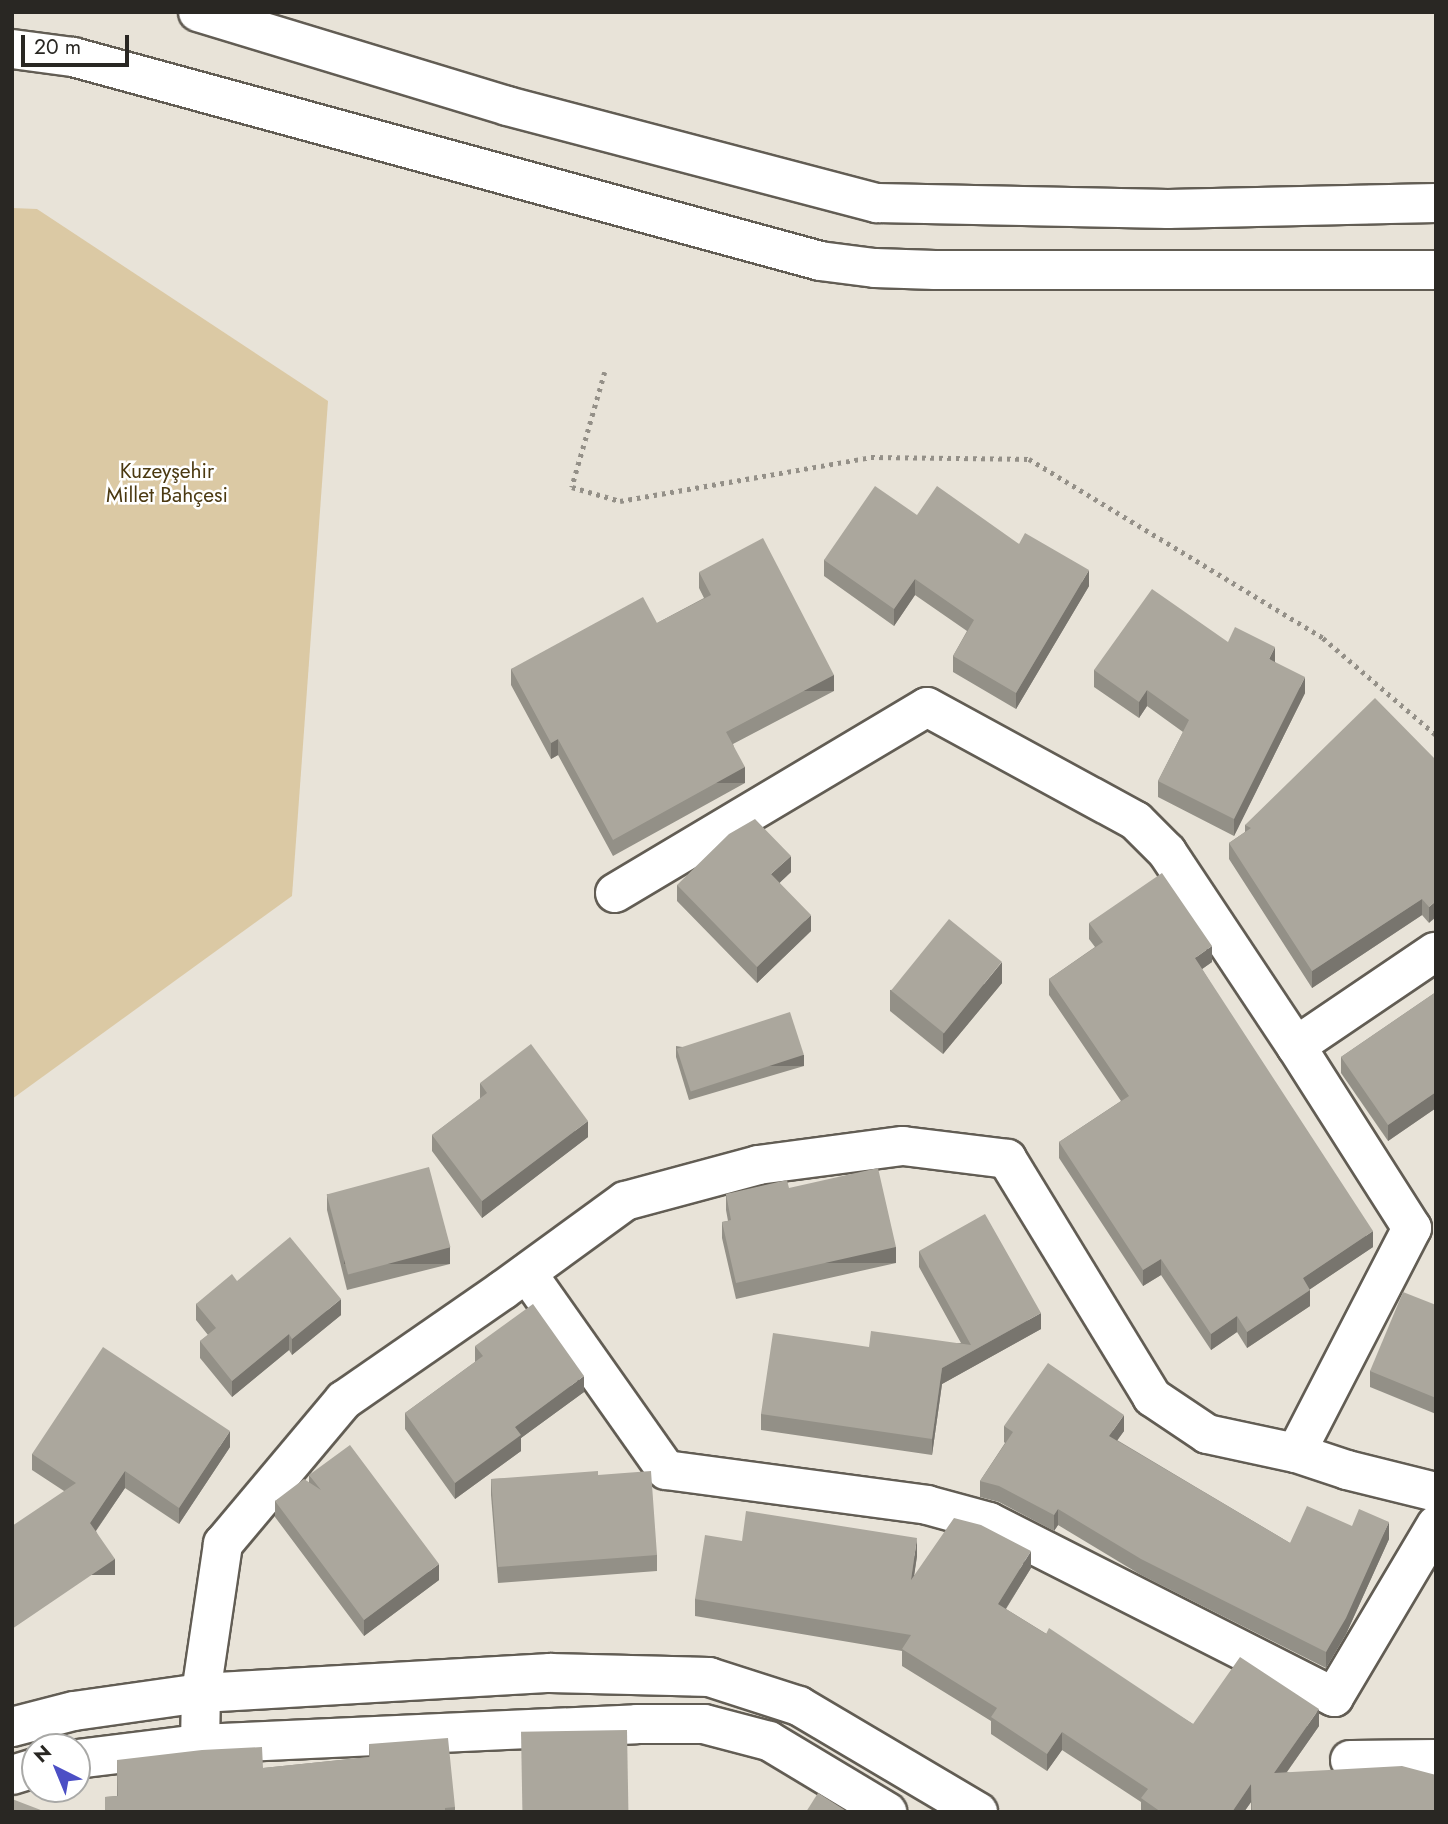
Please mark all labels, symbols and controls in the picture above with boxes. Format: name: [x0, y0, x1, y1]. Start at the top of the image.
scale bar: [24, 21, 133, 65]
text: 20 m: [34, 32, 81, 62]
park label: Kuzeyşehir Millet Bahçesi: [106, 458, 228, 508]
north arrow: [21, 1733, 91, 1803]
text: N: [28, 1739, 57, 1769]

